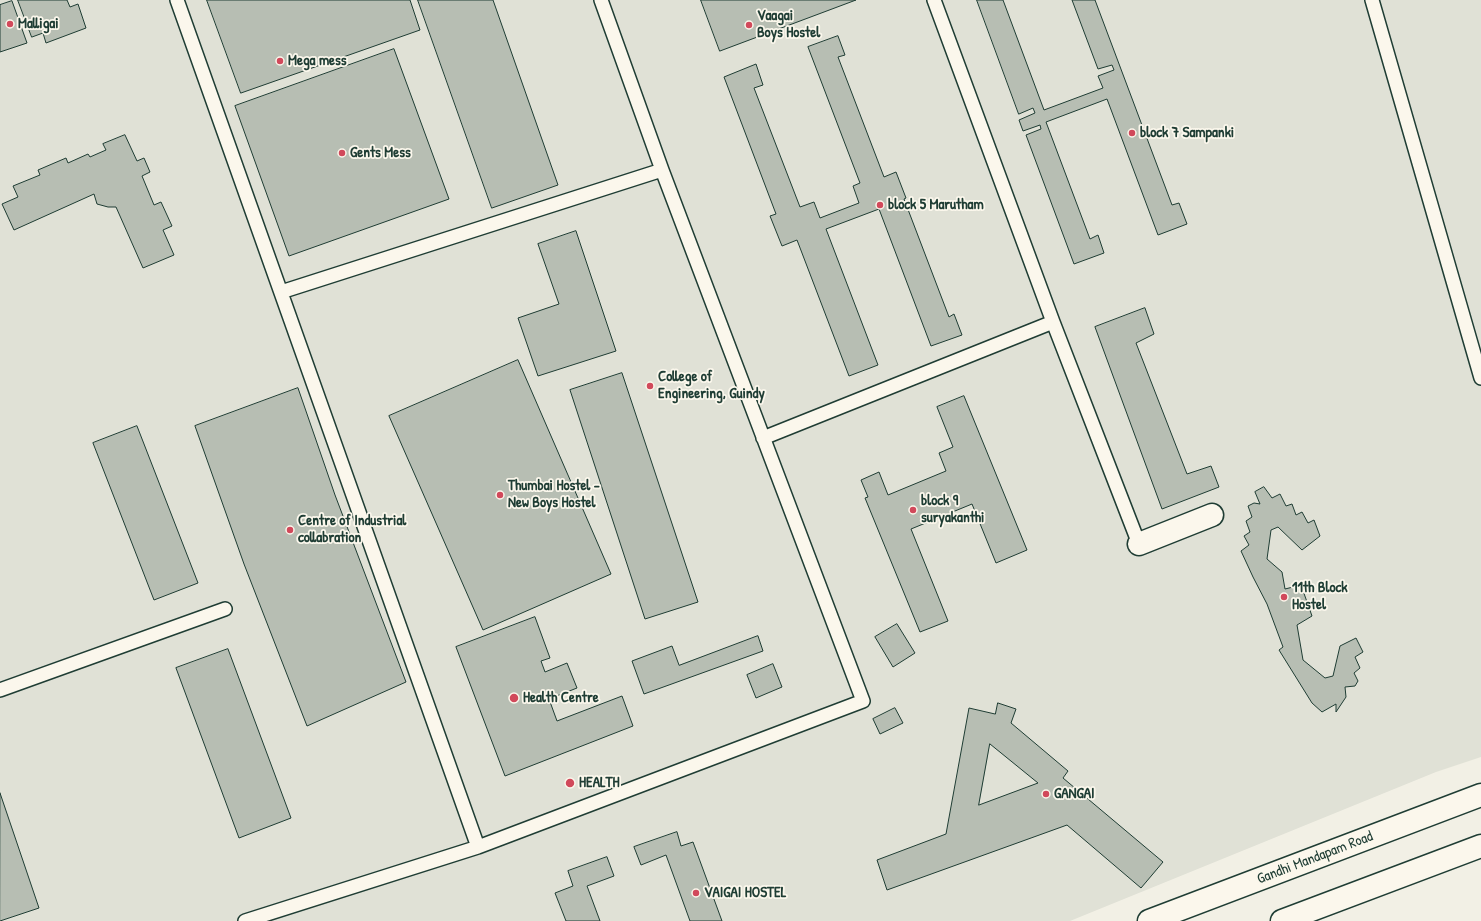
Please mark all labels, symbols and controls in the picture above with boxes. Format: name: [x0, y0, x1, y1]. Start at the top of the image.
place label: Vaagai Boys Hostel: [757, 7, 820, 42]
place label: Malligai: [18, 15, 59, 33]
marker: Malligai: [5, 19, 15, 29]
marker: Vaagai Boys Hostel: [744, 20, 754, 30]
place label: Mega mess: [288, 52, 347, 70]
marker: Mega mess: [275, 56, 285, 66]
place label: block 7 Sampanki: [1140, 124, 1234, 142]
marker: block 7 Sampanki: [1127, 128, 1137, 138]
place label: Gents Mess: [350, 144, 411, 162]
marker: Gents Mess: [337, 148, 347, 158]
place label: block 5 Marutham: [888, 196, 984, 214]
marker: block 5 Marutham: [875, 200, 885, 210]
place label: College of Engineering, Guindy: [658, 368, 765, 403]
marker: College of Engineering, Guindy: [645, 381, 655, 391]
place label: Thumbai Hostel - New Boys Hostel: [508, 477, 600, 512]
marker: Thumbai Hostel - New Boys Hostel: [495, 490, 505, 500]
place label: block 9 suryakanthi: [921, 492, 984, 527]
marker: block 9 suryakanthi: [908, 505, 918, 515]
place label: Centre of Industrial collabration: [298, 512, 406, 547]
marker: Centre of Industrial collabration: [285, 525, 295, 535]
place label: 11th Block Hostel: [1292, 579, 1347, 614]
marker: 11th Block Hostel: [1279, 592, 1289, 602]
place label: Health Centre: [523, 689, 599, 707]
marker: Health Centre: [508, 692, 520, 704]
place label: HEALTH: [579, 774, 620, 792]
marker: HEALTH: [564, 777, 576, 789]
place label: GANGAI: [1054, 785, 1095, 803]
marker: GANGAI: [1041, 789, 1051, 799]
street label: Gandhi Mandapam Road: [1255, 828, 1375, 888]
place label: VAIGAI HOSTEL: [704, 884, 786, 902]
marker: VAIGAI HOSTEL: [691, 888, 701, 898]

